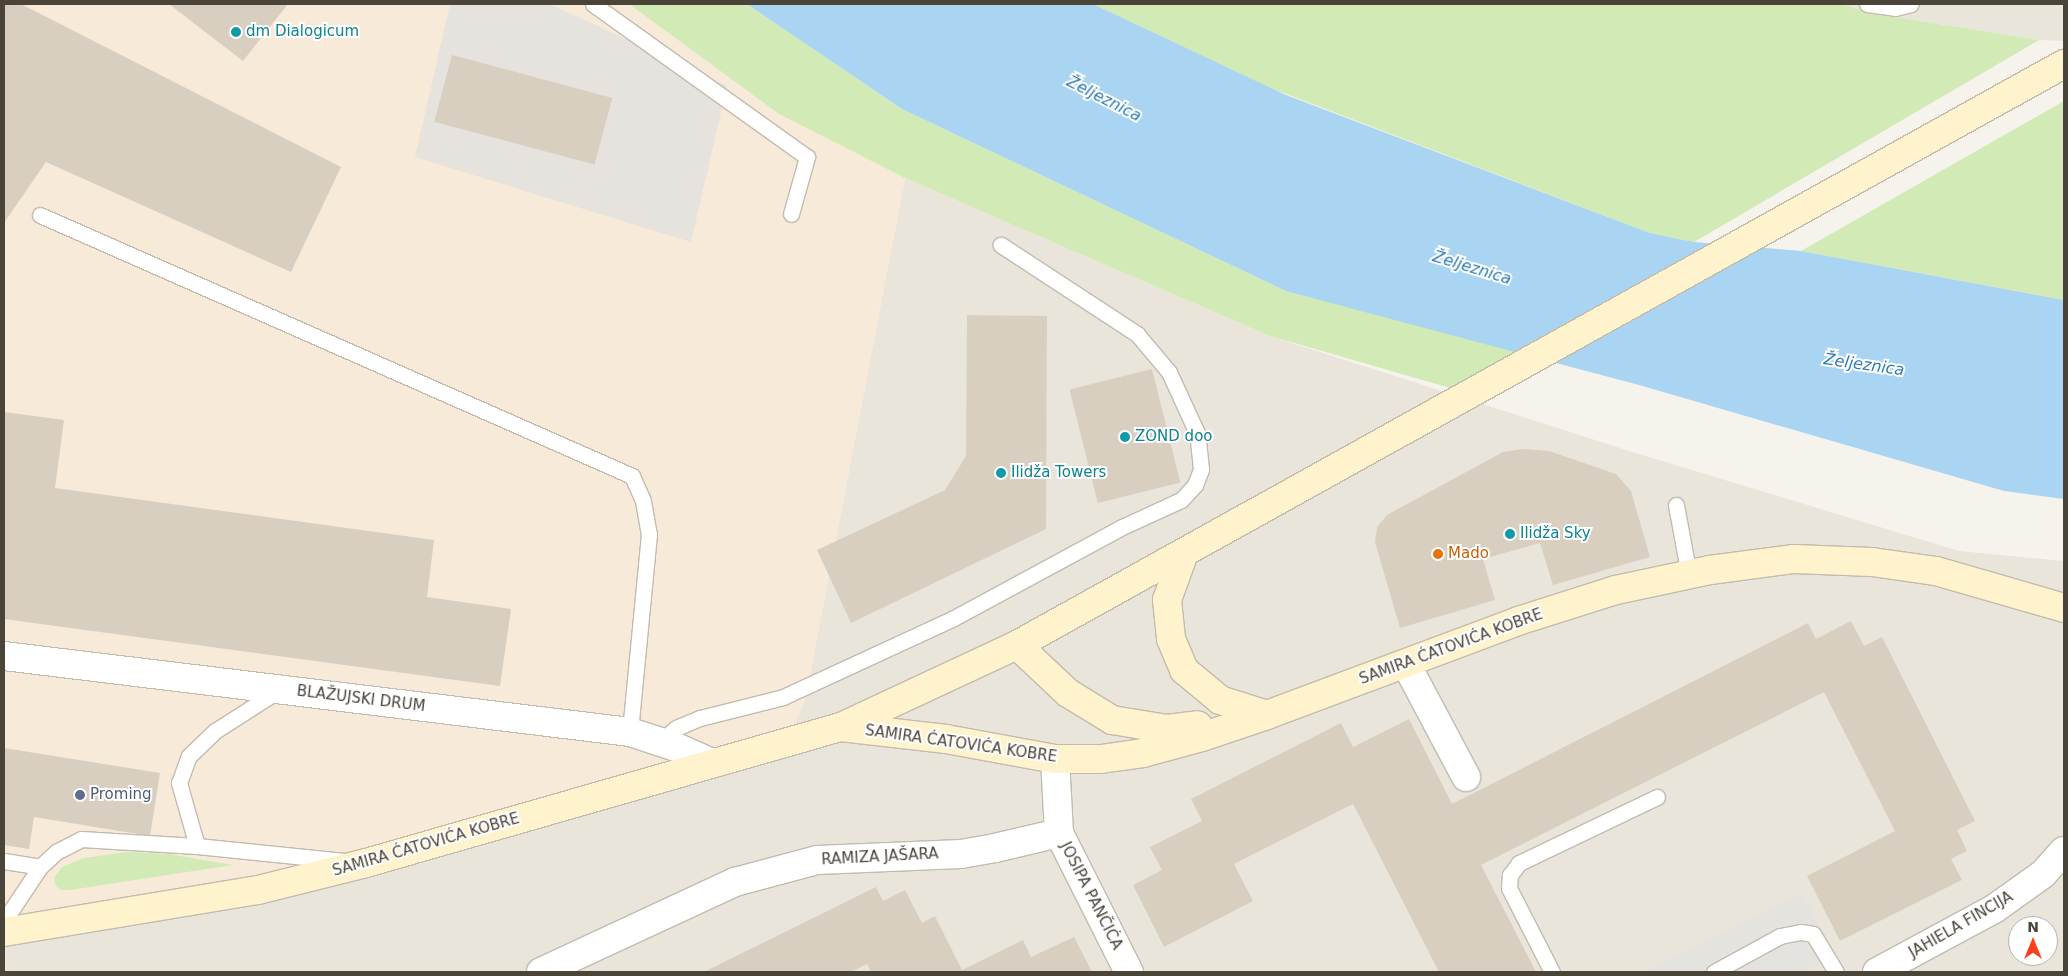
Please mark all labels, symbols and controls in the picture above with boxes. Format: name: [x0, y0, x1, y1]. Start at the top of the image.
place label: dm Dialogicum: [246, 23, 359, 41]
marker: dm Dialogicum: [230, 26, 242, 38]
water label: Željeznica: [1064, 72, 1144, 126]
water label: Željeznica: [1430, 247, 1514, 289]
water label: Željeznica: [1822, 350, 1906, 380]
place label: ZOND doo: [1135, 428, 1212, 446]
marker: ZOND doo: [1119, 431, 1131, 443]
place label: Ilidža Towers: [1011, 464, 1106, 482]
marker: Ilidža Towers: [995, 467, 1007, 479]
place label: Ilidža Sky: [1520, 525, 1591, 543]
marker: Ilidža Sky: [1504, 528, 1516, 540]
place label: Mado: [1448, 545, 1489, 563]
marker: Mado: [1432, 548, 1444, 560]
street label: SAMIRA ĆATOVIĆA KOBRE: [1357, 605, 1545, 689]
street label: BLAŽUJSKI DRUM: [296, 682, 426, 716]
street label: SAMIRA ĆATOVIĆA KOBRE: [864, 722, 1058, 766]
place label: Proming: [90, 786, 152, 804]
marker: Proming: [74, 789, 86, 801]
street label: SAMIRA ĆATOVIĆA KOBRE: [330, 810, 522, 880]
street label: JOSIPA PANČIĆA: [1056, 839, 1126, 953]
street label: RAMIZA JAŠARA: [821, 845, 939, 869]
street label: JAHIELA FINCIJA: [1906, 888, 2016, 962]
north arrow: [2008, 916, 2058, 966]
text: N: [2027, 919, 2039, 935]

